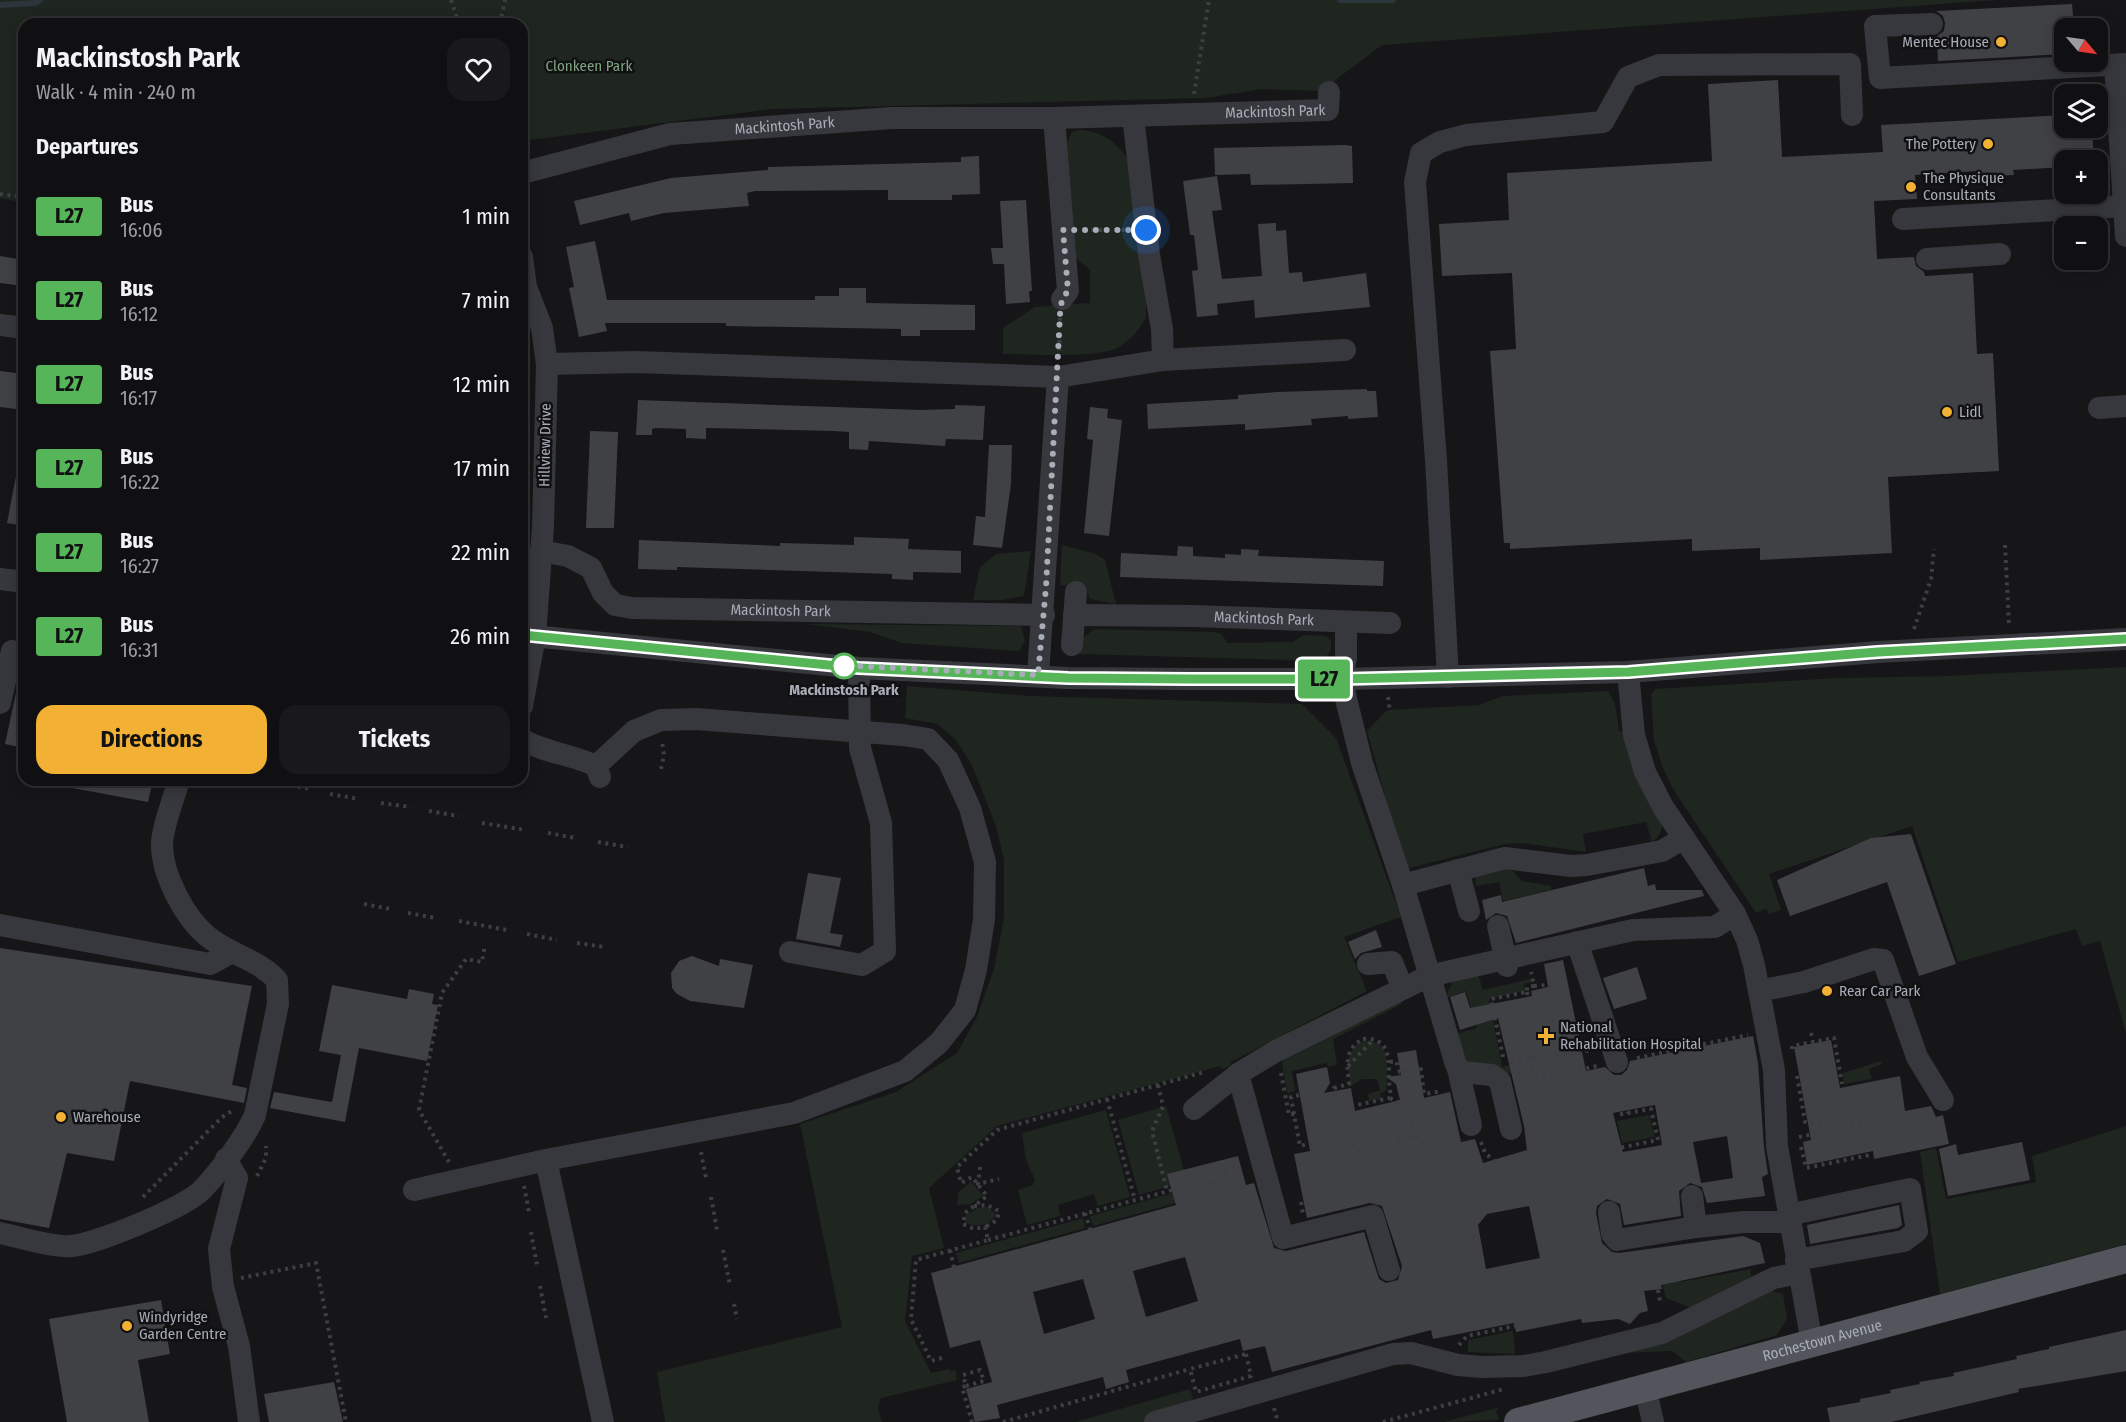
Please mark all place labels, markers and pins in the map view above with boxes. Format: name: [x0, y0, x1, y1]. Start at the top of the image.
place label: Mentec House: [1902, 33, 1989, 51]
marker: Mentec House: [1994, 35, 2008, 49]
place label: The Pottery: [1906, 135, 1976, 153]
marker: The Pottery: [1981, 137, 1995, 151]
place label: The Physique Consultants: [1923, 169, 2004, 204]
marker: The Physique Consultants: [1904, 180, 1918, 194]
place label: Lidl: [1959, 403, 1981, 421]
marker: Lidl: [1940, 405, 1954, 419]
marker: Mackinstosh Park: [831, 653, 857, 679]
place label: Mackinstosh Park: [789, 681, 899, 699]
place label: Rear Car Park: [1839, 982, 1921, 1000]
marker: Rear Car Park: [1820, 984, 1834, 998]
place label: National Rehabilitation Hospital: [1560, 1018, 1701, 1053]
marker: National Rehabilitation Hospital: [1537, 1027, 1555, 1045]
place label: Warehouse: [73, 1108, 141, 1126]
marker: Warehouse: [54, 1110, 68, 1124]
place label: Windyridge Garden Centre: [139, 1308, 226, 1343]
marker: Windyridge Garden Centre: [120, 1319, 134, 1333]

